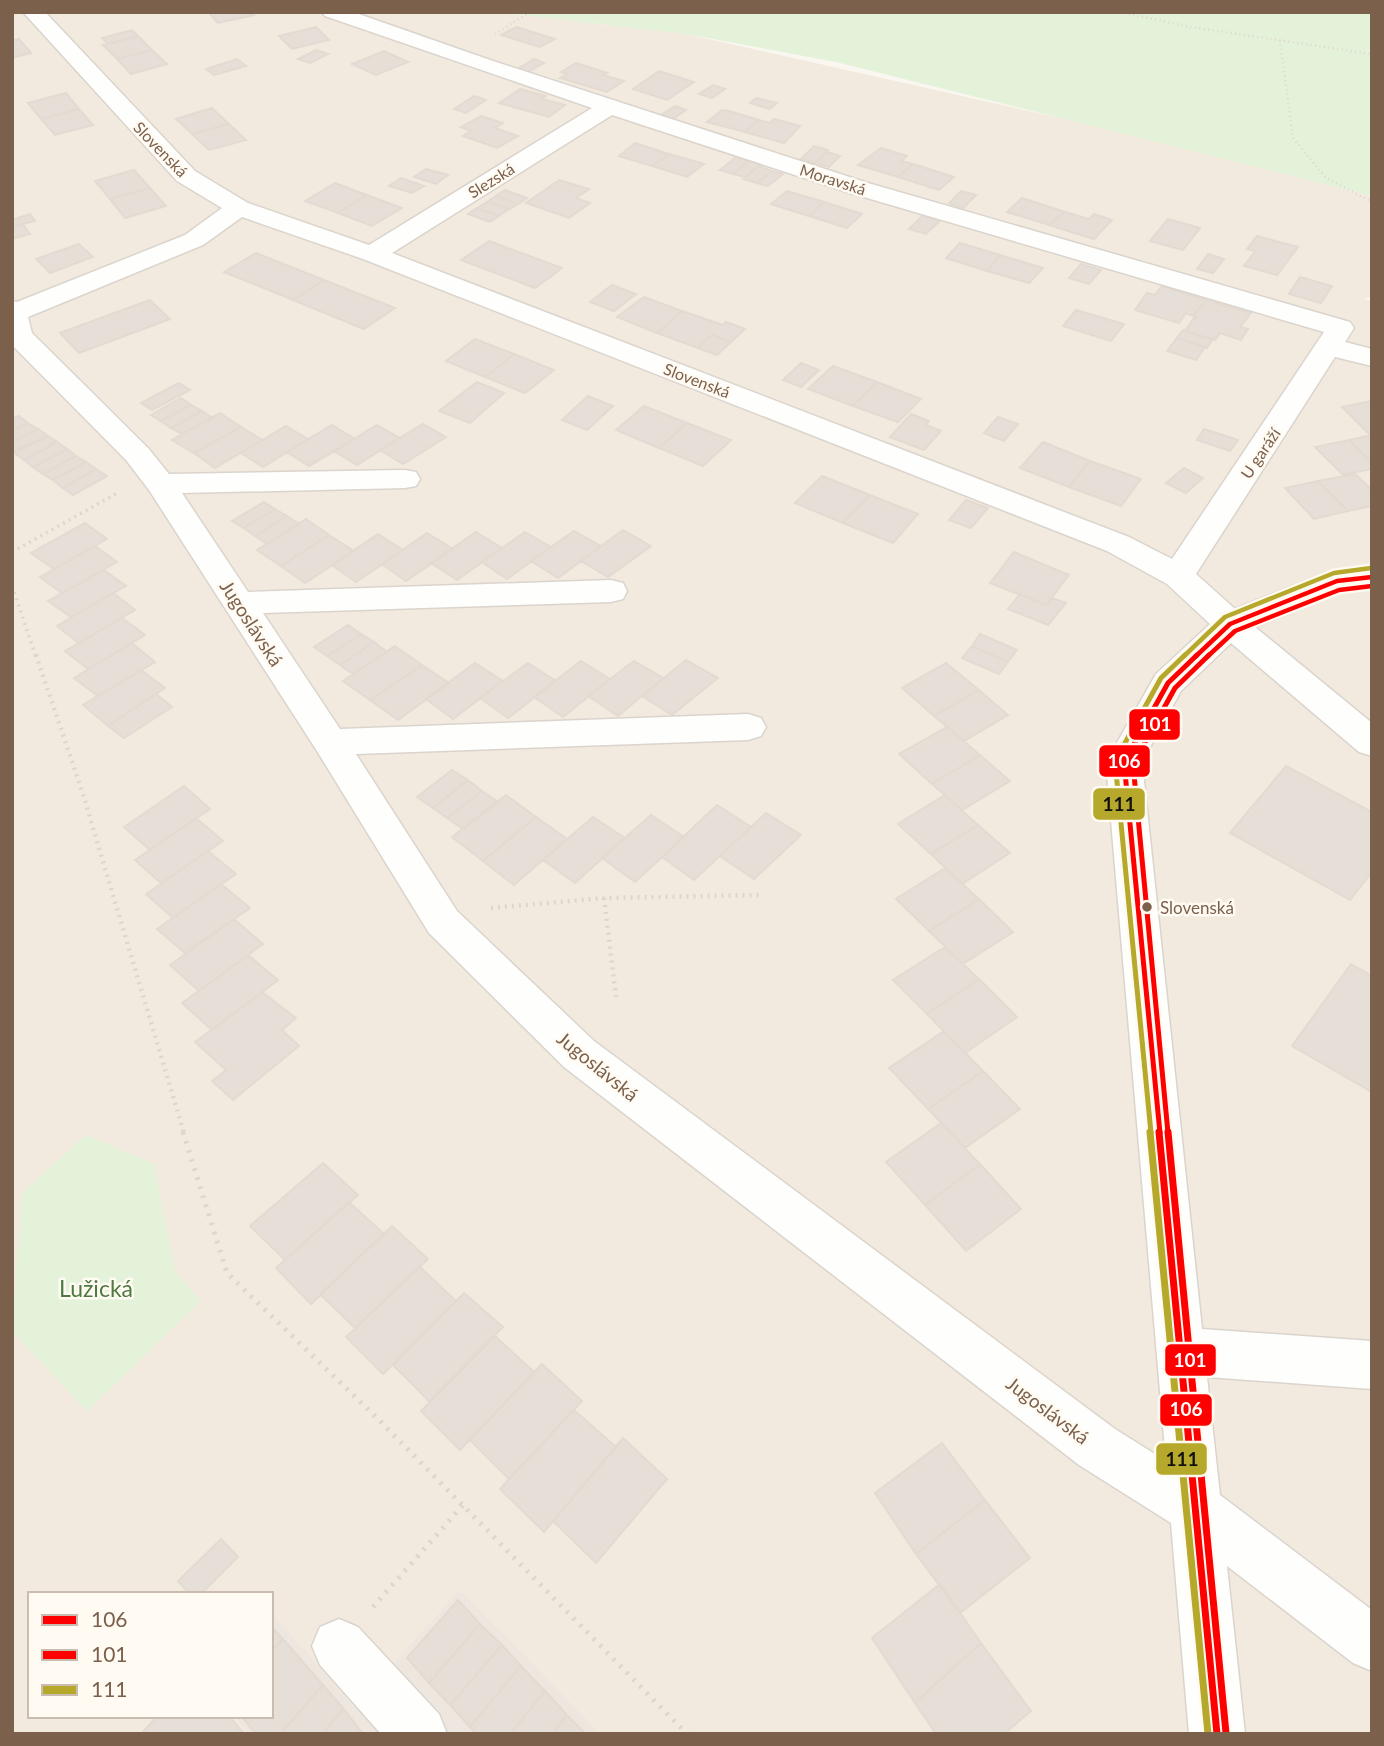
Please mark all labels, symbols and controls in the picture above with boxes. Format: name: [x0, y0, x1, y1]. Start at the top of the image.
street label: Slovenská: [130, 117, 192, 181]
street label: Slezská: [464, 158, 518, 202]
street label: Moravská: [798, 159, 868, 199]
street label: Slovenská: [661, 359, 733, 401]
street label: U garáží: [1236, 423, 1284, 482]
street label: Jugoslávská: [216, 576, 288, 670]
line badge: 101: [1128, 708, 1181, 741]
text: 101: [1138, 712, 1172, 735]
line badge: 106: [1098, 744, 1151, 778]
text: 106: [1107, 749, 1141, 772]
line badge: 111: [1092, 787, 1146, 821]
text: 111: [1102, 792, 1136, 815]
place label: Slovenská: [1160, 897, 1234, 918]
marker: Slovenská: [1140, 900, 1154, 914]
street label: Jugoslávská: [553, 1026, 643, 1106]
park label: Lužická: [59, 1274, 133, 1302]
line badge: 101: [1164, 1343, 1217, 1377]
text: 101: [1173, 1348, 1207, 1371]
street label: Jugoslávská: [1002, 1371, 1094, 1449]
line badge: 106: [1159, 1393, 1213, 1427]
text: 106: [1169, 1397, 1203, 1420]
line badge: 111: [1155, 1442, 1208, 1476]
text: 111: [1165, 1447, 1199, 1470]
legend: [28, 1592, 273, 1718]
text: 106: [91, 1606, 128, 1631]
text: 101: [91, 1641, 128, 1666]
text: 111: [91, 1676, 128, 1701]

